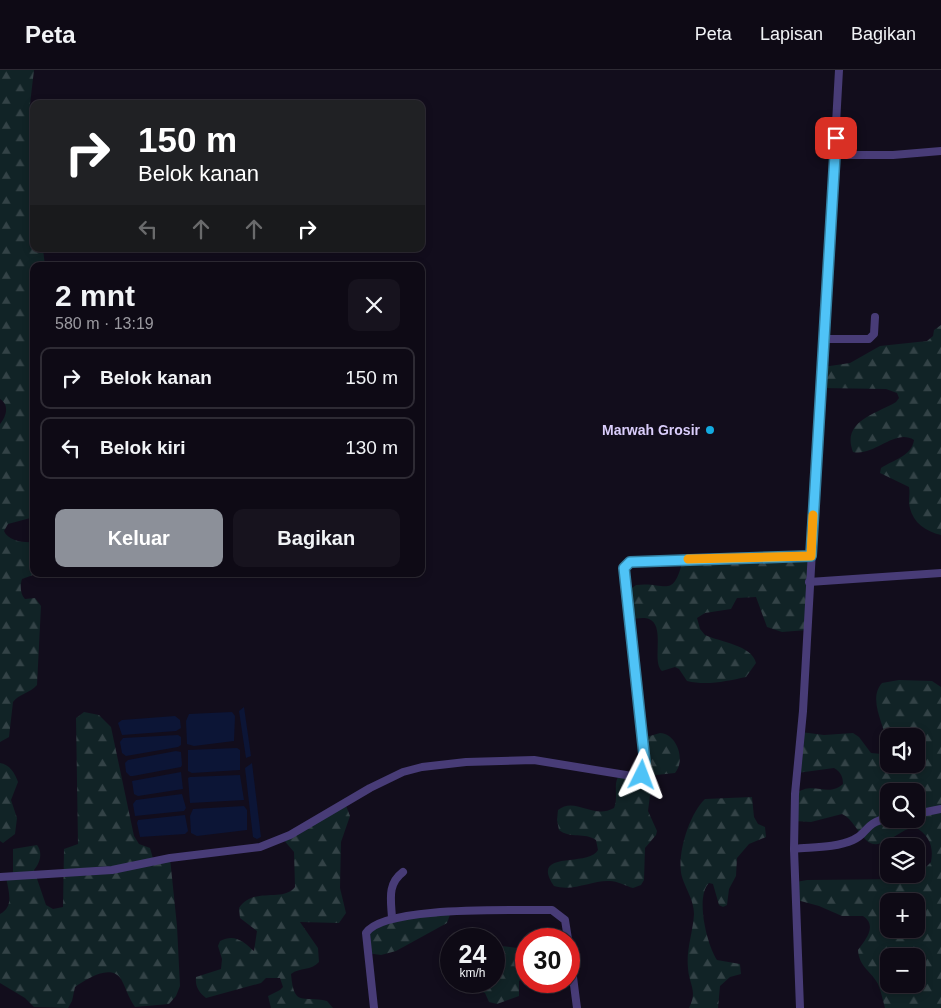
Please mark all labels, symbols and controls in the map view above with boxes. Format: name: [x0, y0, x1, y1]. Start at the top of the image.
text: Peta: [25, 21, 76, 48]
text: Peta: [695, 24, 732, 44]
text: Lapisan: [760, 24, 823, 44]
text: Bagikan: [851, 24, 916, 44]
pin: [815, 117, 857, 159]
icon: right: [55, 120, 120, 185]
text: 150 m: [138, 120, 237, 159]
icon: arrive: [822, 124, 850, 152]
text: Belok kanan: [138, 161, 259, 186]
icon: left: [134, 215, 162, 243]
icon: ahead: [187, 215, 215, 243]
icon: ahead: [240, 215, 268, 243]
icon: right: [293, 215, 321, 243]
text: 2 mnt: [55, 279, 135, 312]
button: close: [348, 279, 400, 331]
text: 580 m · 13:19: [55, 315, 154, 332]
icon: right: [57, 364, 85, 392]
text: Belok kanan: [100, 367, 212, 388]
text: 150 m: [345, 367, 398, 388]
place label: Marwah Grosir: [602, 422, 701, 438]
marker: Marwah Grosir: [704, 424, 716, 436]
icon: left: [57, 434, 85, 462]
text: Belok kiri: [100, 437, 186, 458]
text: 130 m: [345, 437, 398, 458]
button: Keluar: [55, 509, 223, 567]
button: Bagikan: [233, 509, 400, 567]
map controls: [880, 728, 925, 993]
button: sound: [880, 728, 925, 773]
position arrow: [615, 748, 667, 800]
button: search: [880, 783, 925, 828]
button: layers: [880, 838, 925, 883]
button: +: [880, 893, 925, 938]
speed limit sign: 30: [515, 928, 580, 993]
text: 24: [459, 940, 486, 968]
button: −: [880, 948, 925, 993]
text: km/h: [459, 966, 486, 980]

